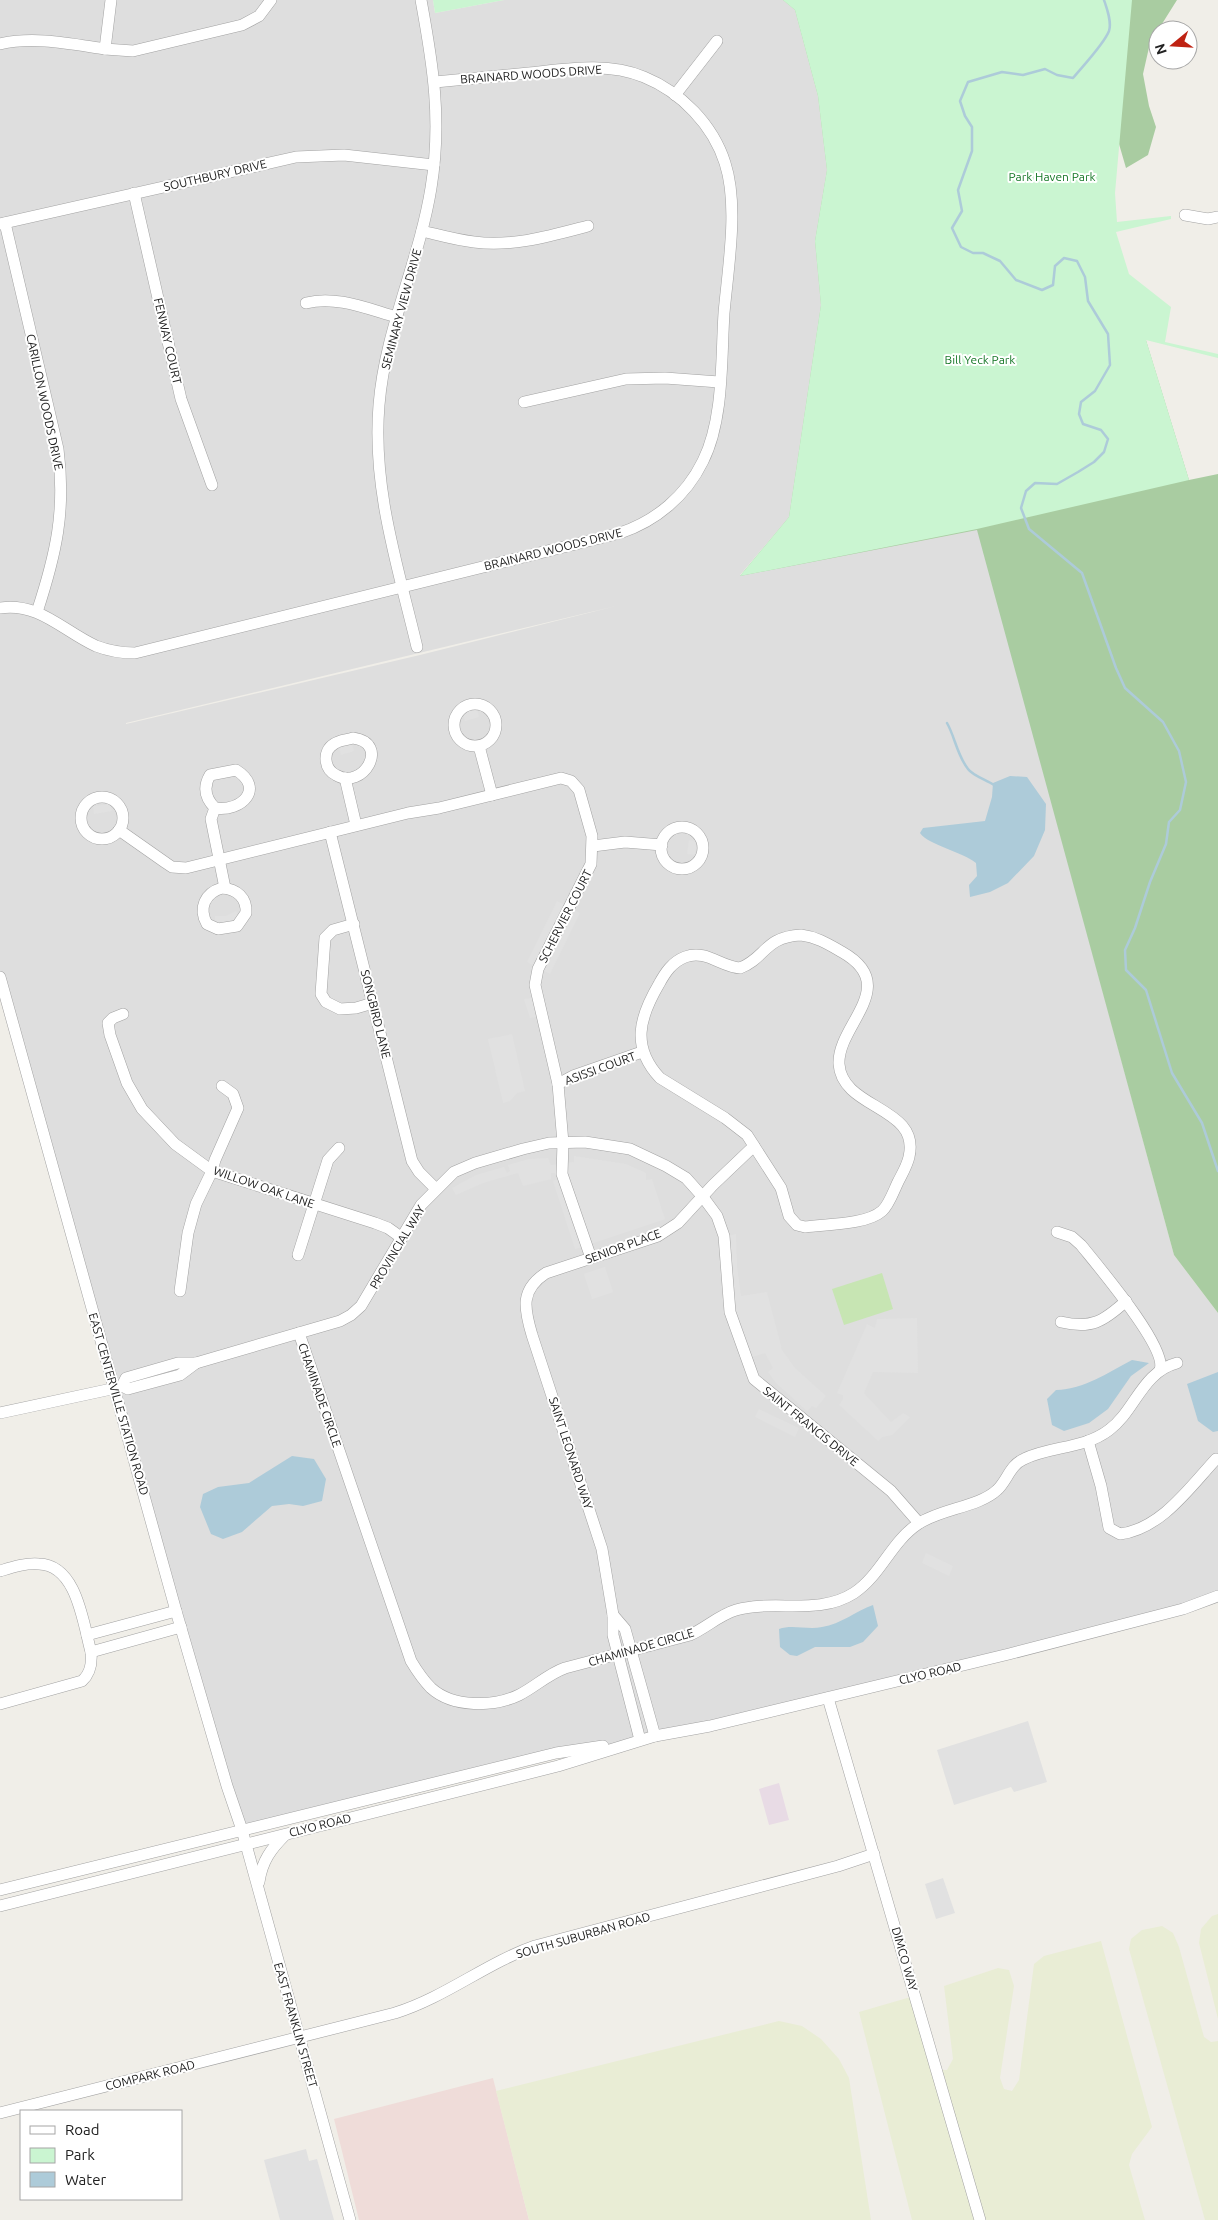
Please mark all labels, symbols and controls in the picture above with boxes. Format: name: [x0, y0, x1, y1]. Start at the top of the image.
north arrow: [1148, 20, 1198, 70]
text: N: [1151, 42, 1170, 56]
street label: BRAINARD WOODS DRIVE: [460, 63, 603, 85]
street label: SOUTHBURY DRIVE: [162, 157, 268, 193]
park label: Park Haven Park: [1008, 170, 1096, 183]
street label: SEMINARY VIEW DRIVE: [379, 247, 423, 371]
street label: FENWAY COURT: [152, 297, 184, 386]
street label: CARILLON WOODS DRIVE: [24, 333, 66, 472]
park label: Bill Yeck Park: [945, 353, 1015, 366]
street label: BRAINARD WOODS DRIVE: [483, 525, 624, 572]
street label: SCHERVIER COURT: [536, 867, 594, 965]
street label: SONGBIRD LANE: [359, 968, 393, 1060]
street label: ASISSI COURT: [563, 1049, 638, 1087]
street label: WILLOW OAK LANE: [212, 1164, 316, 1210]
street label: PROVINCIAL WAY: [367, 1203, 427, 1291]
street label: SENIOR PLACE: [583, 1226, 663, 1266]
street label: EAST CENTERVILLE STATION ROAD: [87, 1311, 151, 1497]
street label: CHAMINADE CIRCLE: [296, 1341, 344, 1449]
street label: SAINT FRANCIS DRIVE: [761, 1384, 861, 1469]
street label: SAINT LEONARD WAY: [547, 1395, 595, 1511]
street label: CHAMINADE CIRCLE: [587, 1626, 696, 1668]
street label: CLYO ROAD: [897, 1659, 963, 1687]
street label: CLYO ROAD: [287, 1811, 353, 1839]
street label: SOUTH SUBURBAN ROAD: [514, 1910, 652, 1960]
street label: DIMCO WAY: [890, 1925, 920, 1993]
street label: EAST FRANKLIN STREET: [272, 1961, 320, 2089]
street label: COMPARK ROAD: [104, 2058, 196, 2092]
legend: [20, 2110, 182, 2200]
text: Road: [65, 2121, 100, 2138]
text: Park: [65, 2146, 95, 2163]
text: Water: [65, 2171, 106, 2188]

